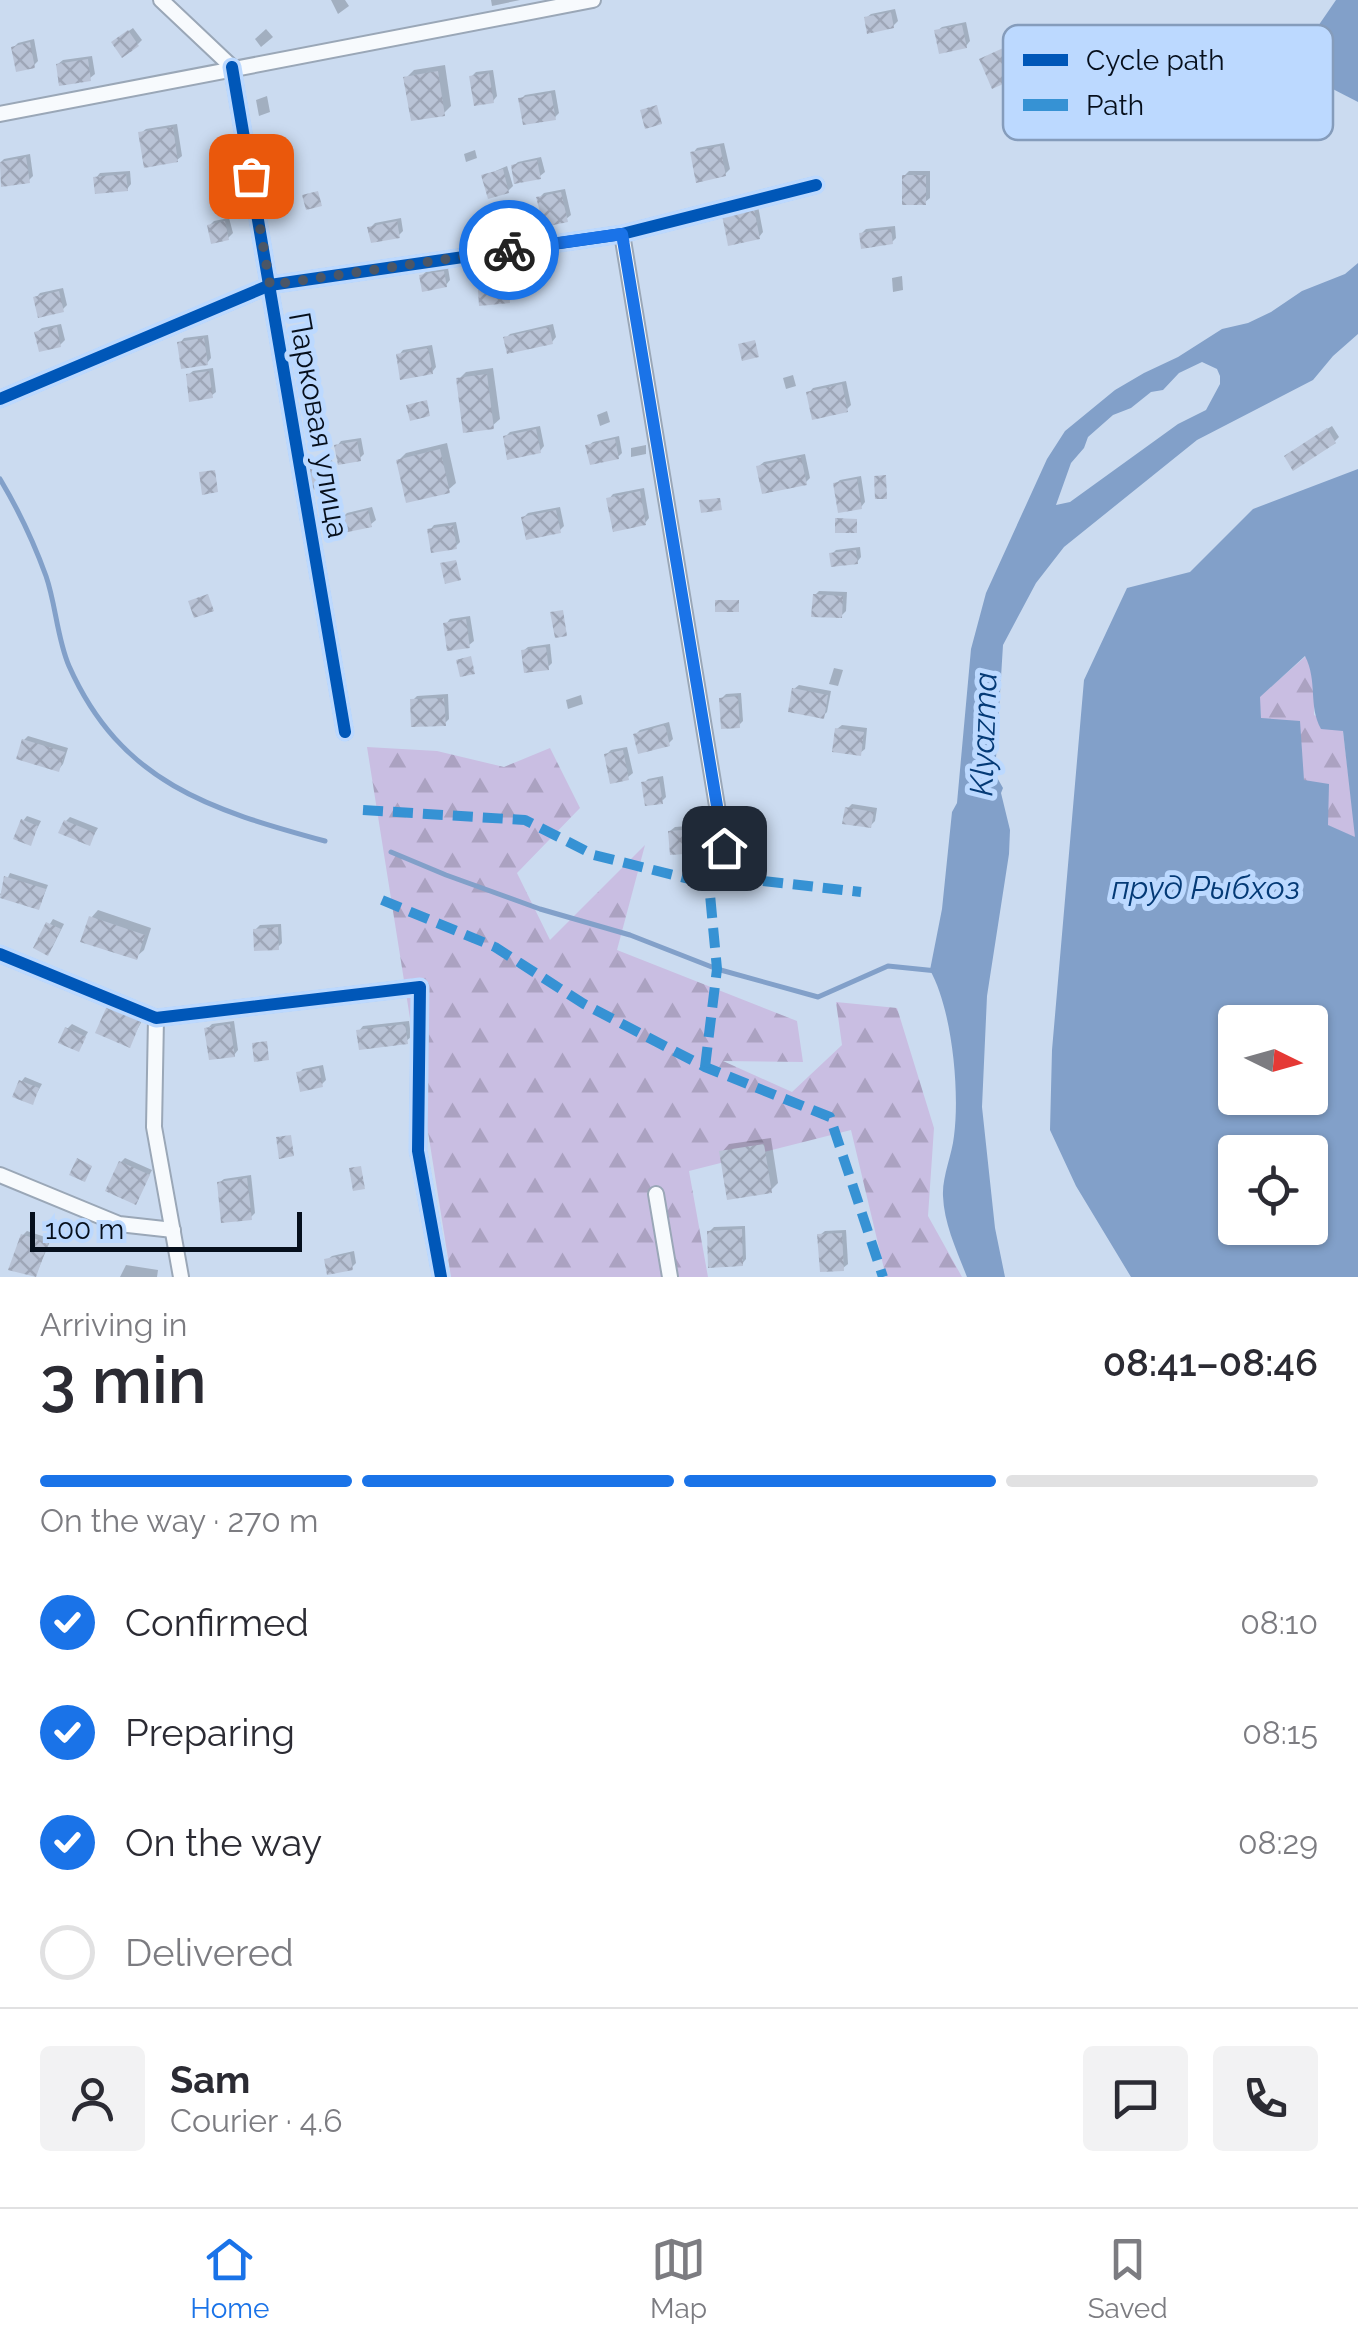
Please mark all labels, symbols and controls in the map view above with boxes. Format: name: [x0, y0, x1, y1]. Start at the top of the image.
legend: [1003, 25, 1333, 140]
text: Cycle path: [1086, 44, 1225, 77]
text: Path: [1086, 89, 1144, 122]
pin: [209, 134, 294, 219]
icon: bag: [224, 149, 279, 204]
courier: [459, 200, 559, 300]
icon: bike: [482, 223, 537, 278]
street label: Парковая улица: [282, 309, 356, 541]
water label: Klyazma: [962, 671, 1004, 797]
pin: [682, 806, 767, 891]
icon: home: [697, 821, 752, 876]
water label: пруд Рыбхоз: [1111, 869, 1301, 906]
north arrow: [1218, 1005, 1328, 1115]
map controls: [1218, 1005, 1328, 1245]
button: locate: [1218, 1135, 1328, 1245]
scale bar: [30, 1207, 302, 1252]
text: 100 m: [45, 1213, 124, 1246]
text: Arriving in: [40, 1306, 187, 1343]
text: 08:41–08:46: [1103, 1340, 1318, 1385]
text: 3 min: [40, 1342, 207, 1418]
text: On the way · 270 m: [40, 1502, 318, 1539]
icon: check: [40, 1595, 95, 1650]
text: Confirmed: [125, 1600, 309, 1645]
text: 08:10: [1240, 1604, 1318, 1641]
icon: check: [40, 1705, 95, 1760]
text: Preparing: [125, 1710, 295, 1755]
text: 08:15: [1242, 1714, 1318, 1751]
icon: check: [40, 1815, 95, 1870]
text: On the way: [125, 1820, 322, 1865]
text: 08:29: [1238, 1824, 1318, 1861]
text: Delivered: [125, 1930, 294, 1975]
button: person: [40, 2046, 145, 2151]
button: chat: [1083, 2046, 1188, 2151]
button: phone: [1213, 2046, 1318, 2151]
text: Sam: [170, 2057, 250, 2102]
text: Courier · 4.6: [170, 2102, 343, 2139]
tab: Home: [190, 2232, 270, 2325]
tab: Map: [650, 2232, 707, 2325]
tab: Saved: [1088, 2232, 1168, 2325]

